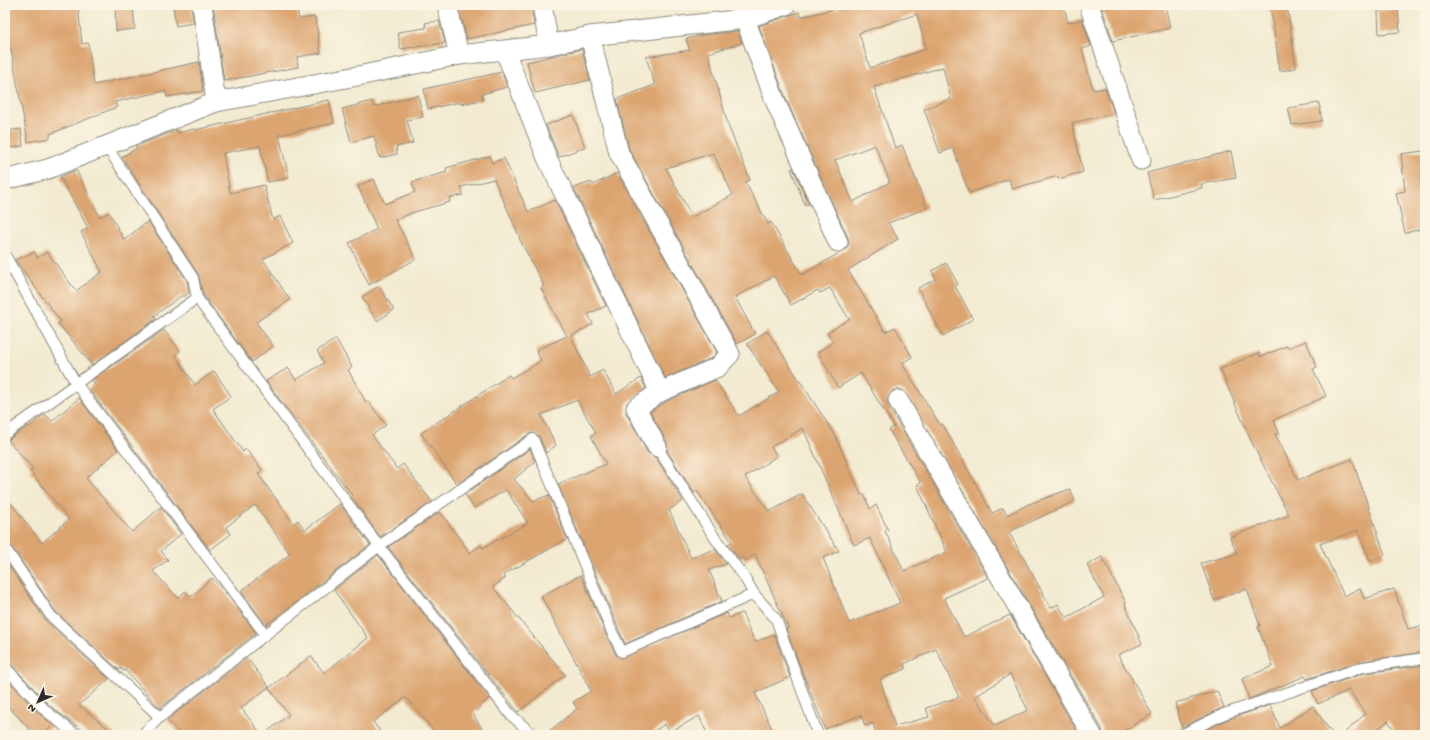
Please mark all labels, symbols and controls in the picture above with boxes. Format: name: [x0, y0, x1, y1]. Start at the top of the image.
north arrow: [18, 682, 58, 722]
text: N: [26, 701, 39, 714]

